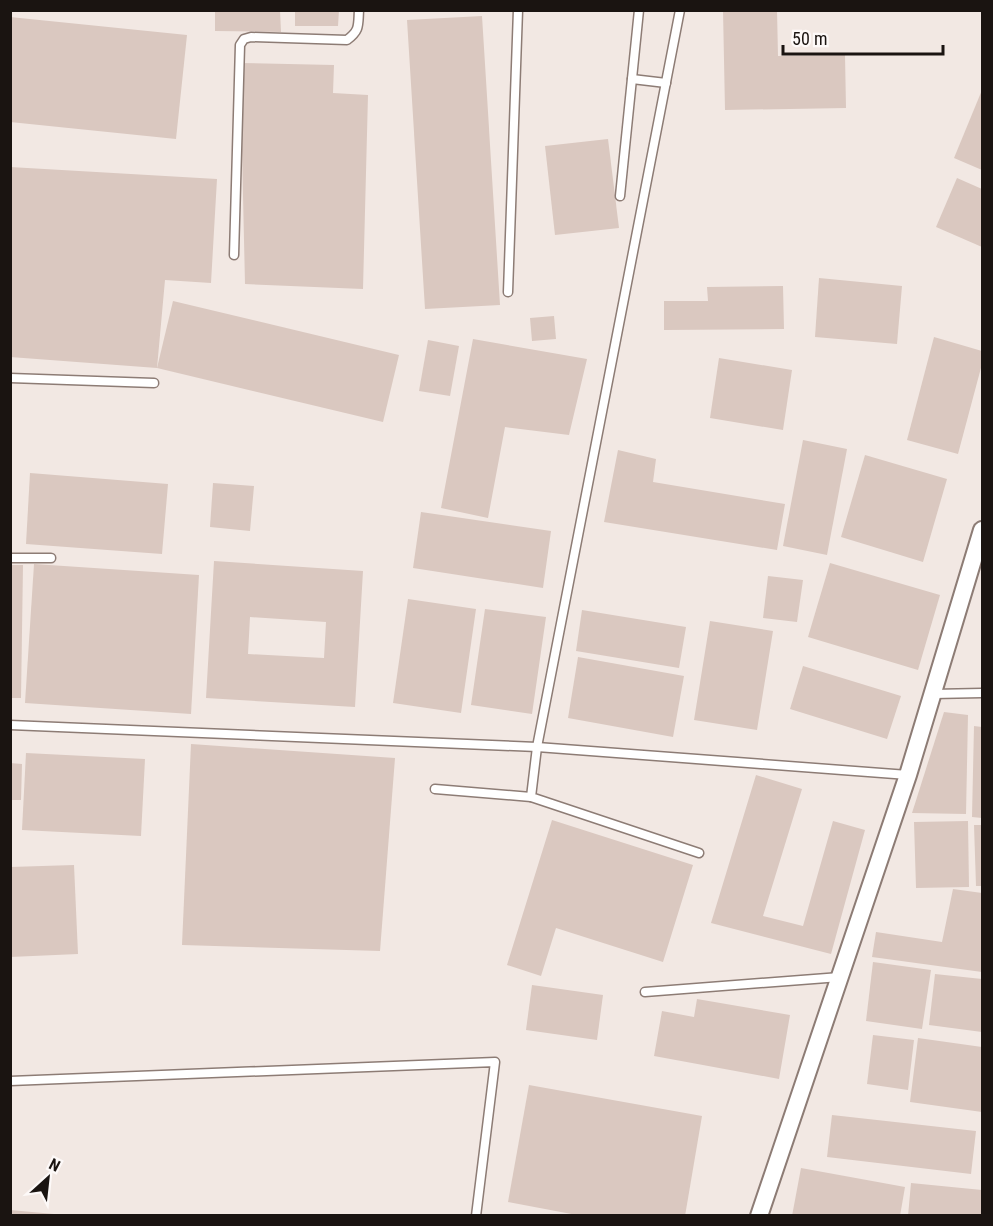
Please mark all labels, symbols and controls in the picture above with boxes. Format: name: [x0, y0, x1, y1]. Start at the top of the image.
scale bar: [783, 18, 944, 56]
text: 50 m: [792, 28, 827, 49]
north arrow: [18, 1148, 78, 1208]
text: N: [46, 1154, 63, 1176]

